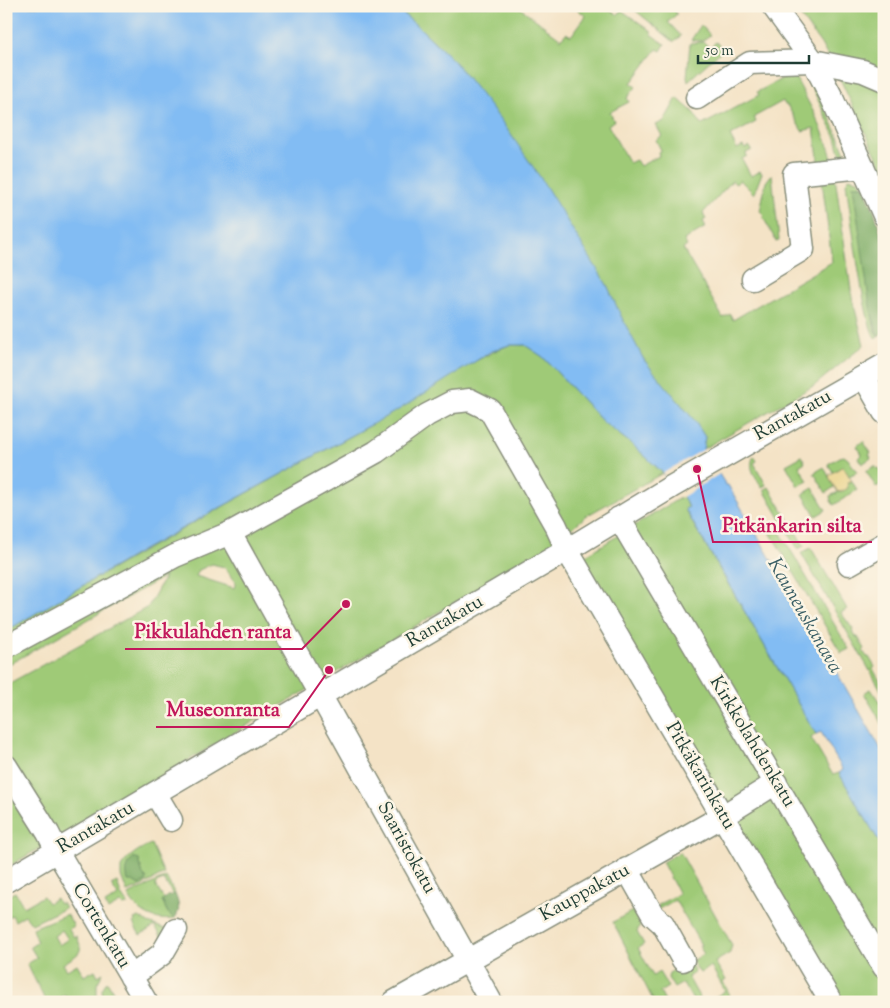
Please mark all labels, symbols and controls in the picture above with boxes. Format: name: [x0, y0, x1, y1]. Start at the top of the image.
scale bar: [698, 32, 809, 64]
text: 50 m: [704, 41, 734, 62]
street label: Rantakatu: [749, 384, 837, 448]
callout: Pitkänkarin silta: [713, 507, 872, 542]
text: Pitkänkarin silta: [722, 513, 862, 542]
water label: Kauneuskanava: [759, 553, 849, 679]
street label: Rantakatu: [401, 589, 489, 655]
callout: Pikkulahden ranta: [125, 614, 302, 649]
text: Pikkulahden ranta: [135, 619, 292, 648]
street label: Kirkkolahdenkatu: [702, 671, 802, 813]
callout: Museonranta: [156, 692, 289, 727]
text: Museonranta: [166, 697, 281, 726]
street label: Pitkäkarinkatu: [658, 717, 742, 835]
street label: Rantakatu: [52, 795, 140, 861]
street label: Saaristokatu: [370, 797, 442, 899]
street label: Kauppakatu: [535, 857, 635, 929]
street label: Cortenkatu: [65, 878, 137, 974]

